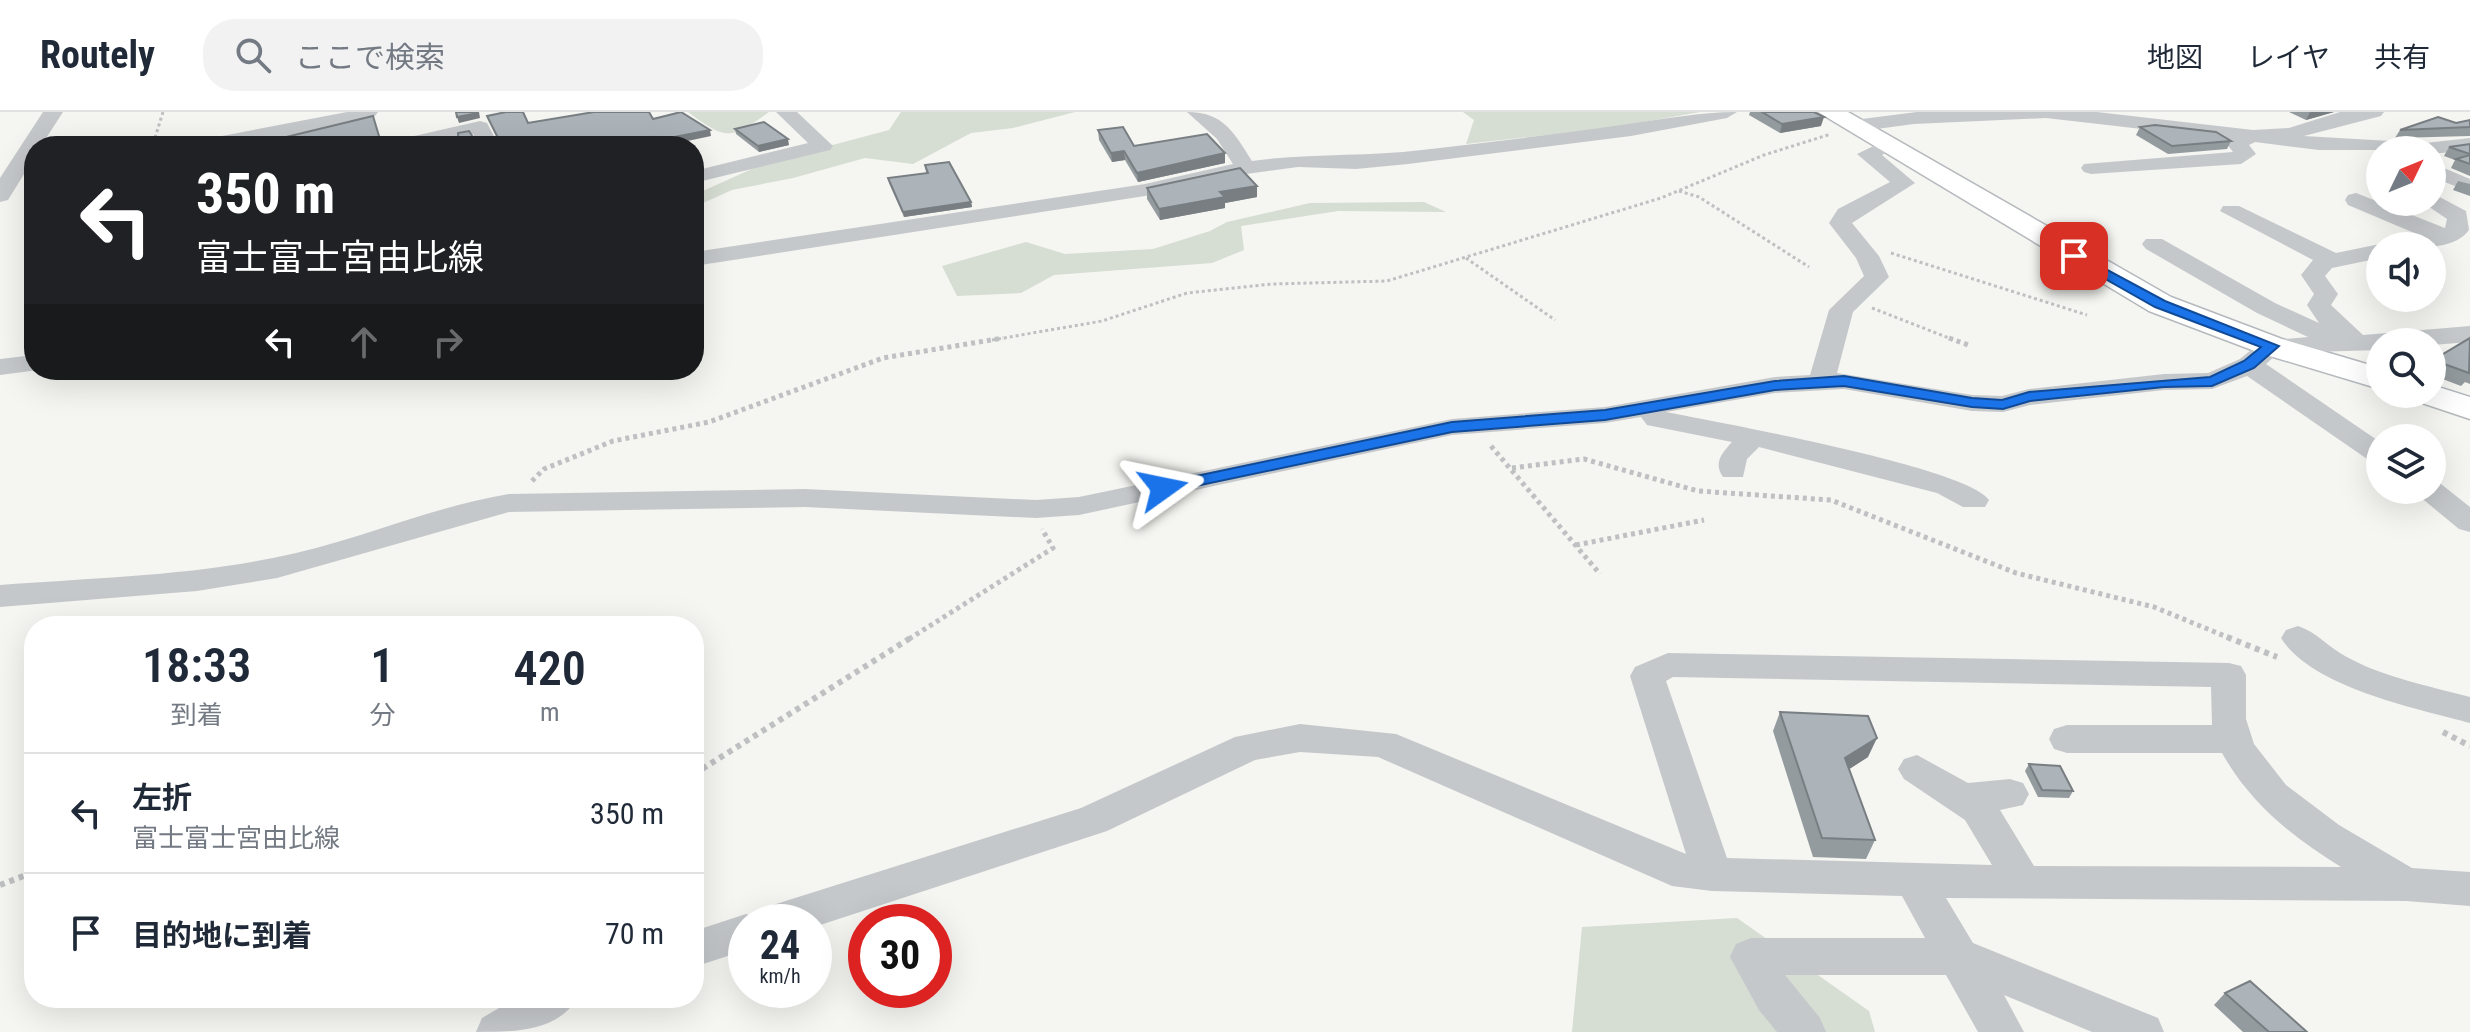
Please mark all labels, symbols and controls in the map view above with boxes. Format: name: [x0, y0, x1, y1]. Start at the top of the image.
search box: [203, 19, 763, 91]
text: Routely: [40, 33, 155, 77]
icon: search: [231, 33, 275, 77]
text: ここで検索: [295, 40, 445, 75]
text: 地図: [2147, 41, 2203, 74]
text: レイヤ: [2247, 41, 2330, 74]
text: 共有: [2374, 41, 2430, 74]
north arrow: [2366, 136, 2446, 216]
map controls: [2366, 136, 2446, 504]
text: 350 m: [196, 161, 335, 227]
icon: left: [64, 168, 168, 272]
pin: [2040, 222, 2108, 290]
button: sound: [2366, 232, 2446, 312]
icon: arrive: [2052, 234, 2096, 278]
text: 富士富士宮由比線: [196, 237, 484, 279]
icon: left: [258, 320, 302, 364]
icon: ahead: [342, 320, 386, 364]
icon: right: [426, 320, 470, 364]
button: search: [2366, 328, 2446, 408]
button: layers: [2366, 424, 2446, 504]
position arrow: [1121, 446, 1205, 530]
text: 18:33: [142, 637, 251, 694]
text: 1: [370, 637, 394, 694]
text: 420: [514, 640, 586, 697]
text: m: [540, 697, 560, 727]
text: 到着: [171, 700, 223, 730]
text: 分: [369, 700, 395, 730]
text: 左折: [132, 780, 192, 815]
icon: left: [64, 791, 108, 835]
text: 350 m: [590, 796, 664, 831]
text: 富士富士宮由比線: [132, 823, 340, 853]
speed limit sign: 30: [848, 904, 952, 1008]
icon: arrive: [64, 911, 108, 955]
text: 70 m: [605, 916, 664, 951]
text: 目的地に到着: [132, 918, 312, 953]
text: 24: [760, 922, 800, 969]
text: km/h: [759, 964, 801, 988]

